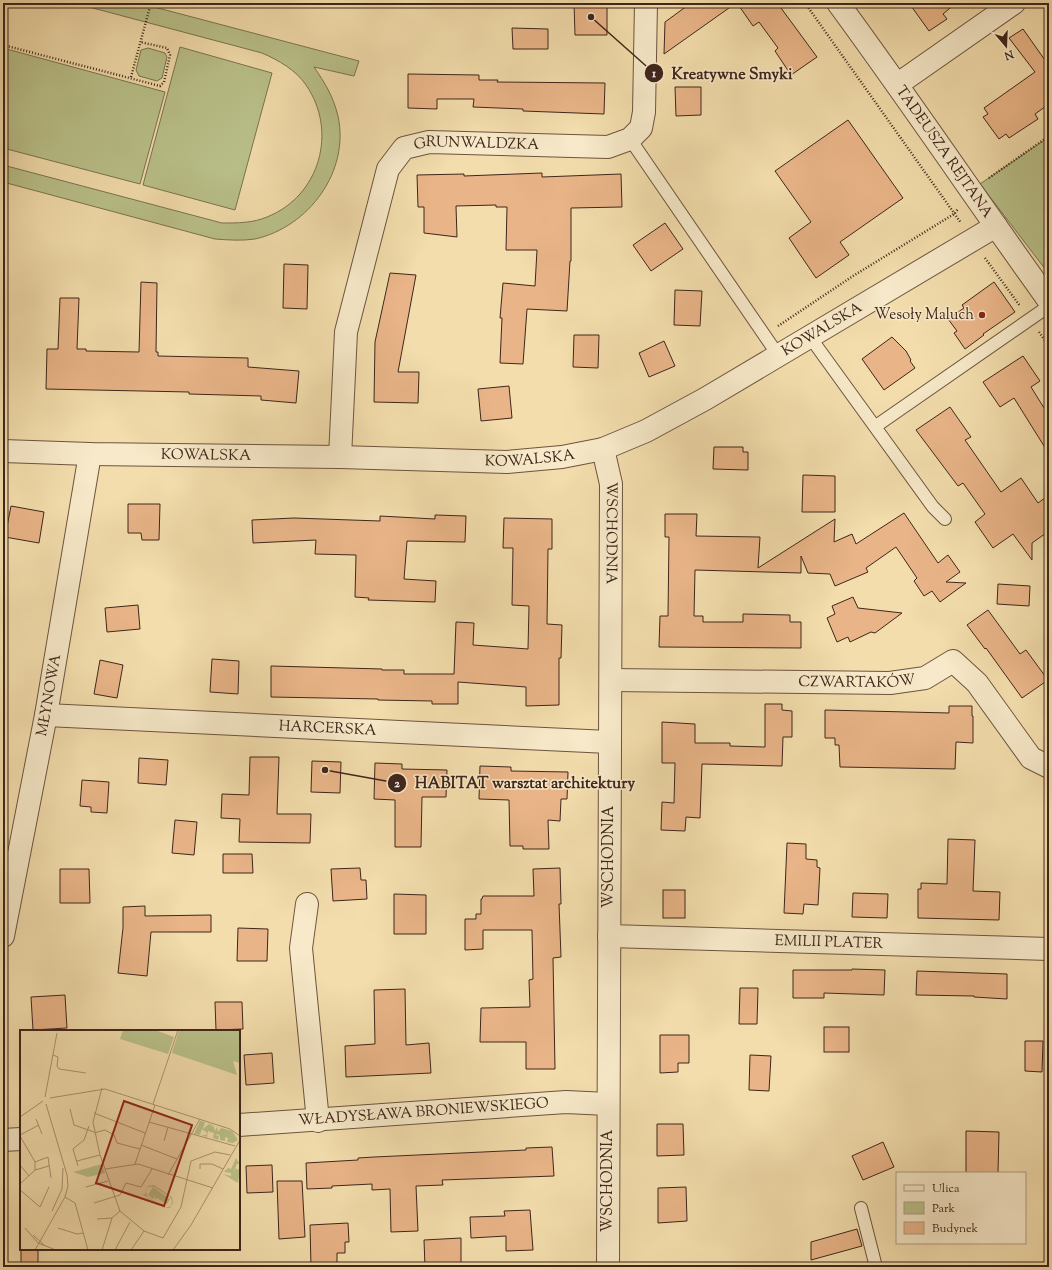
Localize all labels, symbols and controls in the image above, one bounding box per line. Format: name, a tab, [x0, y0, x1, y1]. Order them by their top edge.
north arrow	[986, 26, 1026, 66]
text: N	[1002, 45, 1017, 64]
callout: Kreatywne Smyki	[644, 59, 801, 87]
text: Kreatywne Smyki	[672, 64, 793, 87]
text: 1	[651, 65, 657, 83]
street label: TADEUSZA REJTANA	[890, 82, 998, 222]
street label: GRUNWALDZKA	[412, 131, 539, 156]
street label: KOWALSKA	[778, 297, 866, 362]
place label: Wesoły Maluch	[874, 305, 974, 326]
marker: Wesoły Maluch	[977, 310, 987, 320]
street label: KOWALSKA	[161, 444, 251, 466]
street label: KOWALSKA	[484, 444, 577, 473]
street label: WSCHODNIA	[600, 482, 622, 585]
street label: MŁYNOWA	[32, 653, 67, 738]
street label: CZWARTAKÓW	[798, 669, 917, 694]
street label: HARCERSKA	[278, 716, 377, 741]
callout: HABITAT warsztat architektury	[387, 769, 643, 797]
text: HABITAT warsztat architektury	[415, 773, 635, 796]
text: 2	[394, 775, 400, 793]
street label: WSCHODNIA	[599, 806, 620, 908]
street label: EMILII PLATER	[774, 930, 884, 955]
inset map	[20, 1030, 240, 1250]
street label: WŁADYSŁAWA BRONIEWSKIEGO	[298, 1093, 550, 1131]
street label: WSCHODNIA	[598, 1130, 619, 1232]
legend	[896, 1172, 1026, 1244]
text: Ulica	[932, 1180, 960, 1198]
text: Park	[932, 1200, 955, 1218]
text: Budynek	[932, 1220, 979, 1238]

